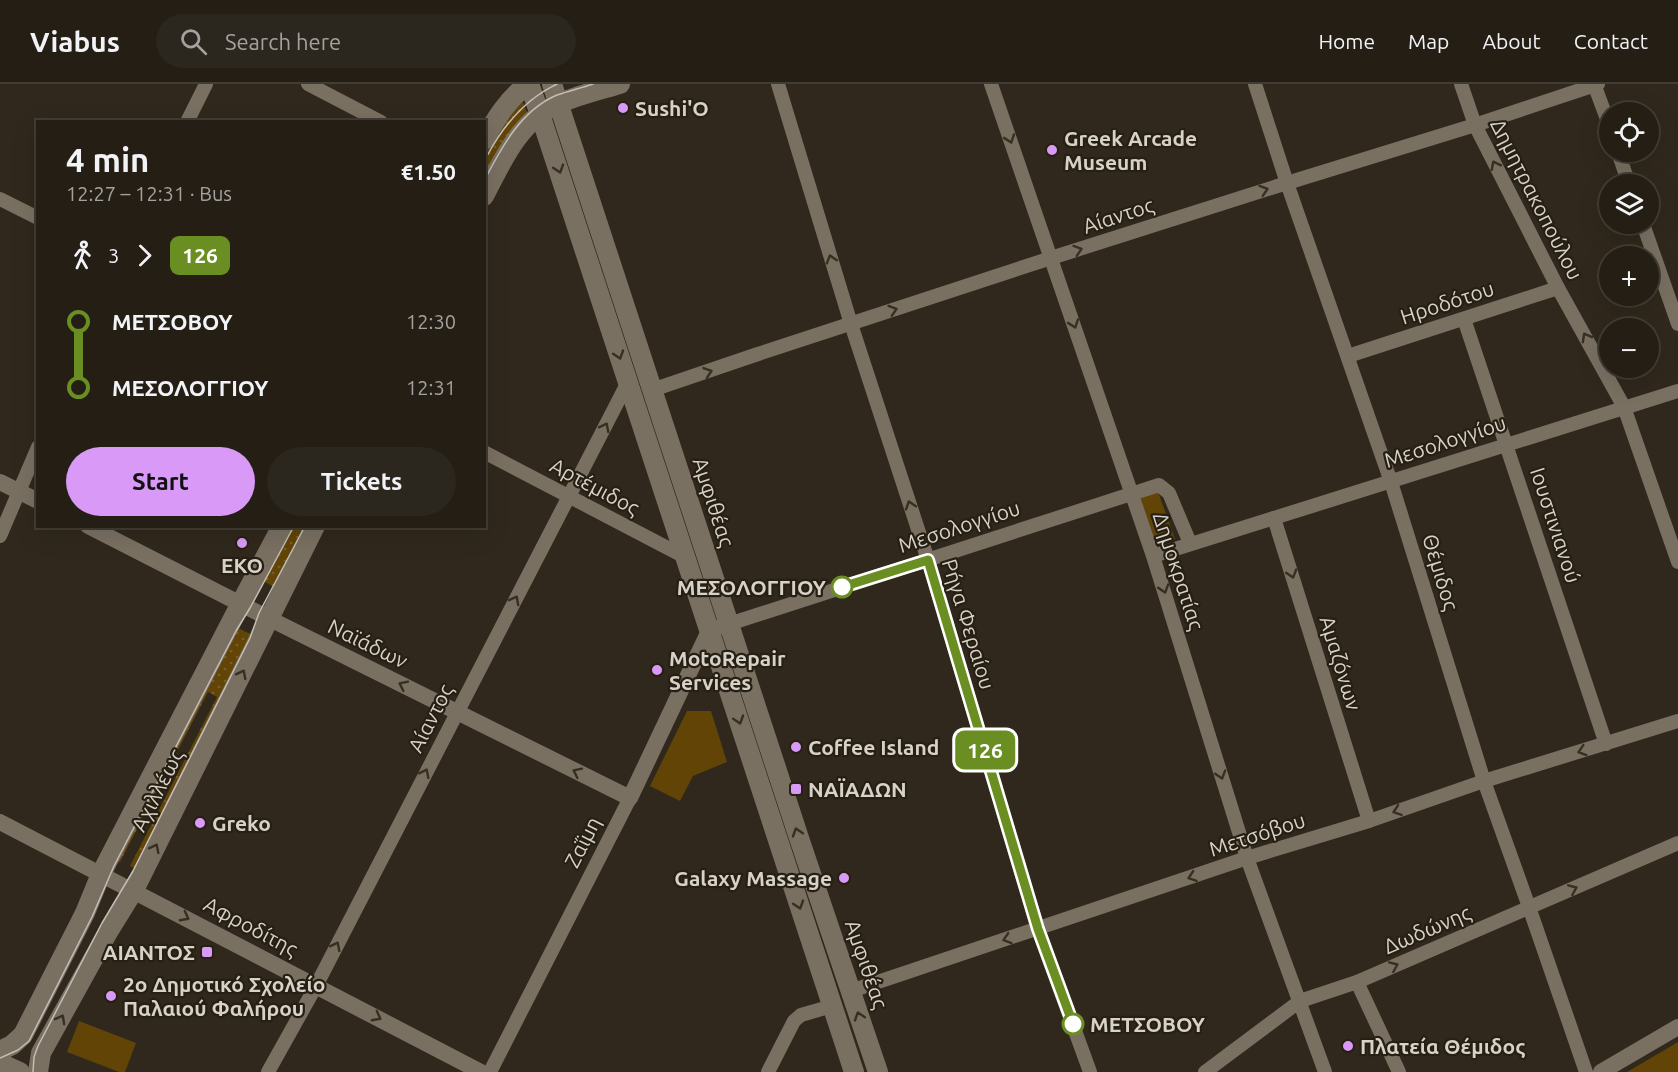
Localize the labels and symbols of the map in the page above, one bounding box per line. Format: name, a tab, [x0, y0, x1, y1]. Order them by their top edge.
place label: Sushi'O	[635, 96, 709, 120]
marker: Sushi'O	[616, 101, 630, 115]
street label: Δημητρακοπούλου	[1486, 115, 1588, 283]
place label: Greek Arcade Museum	[1064, 126, 1197, 174]
one-way arrow	[1003, 133, 1016, 144]
marker: Greek Arcade Museum	[1045, 143, 1059, 157]
one-way arrow	[1491, 160, 1502, 171]
one-way arrow	[551, 163, 564, 174]
one-way arrow	[1258, 185, 1269, 197]
street label: Αίαντος	[1079, 192, 1157, 238]
one-way arrow	[1072, 245, 1083, 257]
one-way arrow	[826, 254, 838, 265]
street label: Ηροδότου	[1397, 276, 1497, 328]
one-way arrow	[887, 305, 898, 318]
one-way arrow	[1066, 318, 1079, 329]
one-way arrow	[1582, 333, 1593, 343]
one-way arrow	[612, 349, 624, 360]
one-way arrow	[702, 366, 713, 379]
street label: Μεσολογγίου	[1381, 410, 1509, 472]
one-way arrow	[598, 423, 609, 433]
street label: Αρτέμιδος	[546, 453, 644, 520]
street label: Αμφιθέας	[688, 454, 740, 550]
street label: Ιουστινιανού	[1526, 464, 1586, 586]
street label: Μεσολογγίου	[895, 495, 1023, 557]
one-way arrow	[905, 500, 917, 511]
street label: Δημοκρατίας	[1149, 509, 1209, 633]
street label: Θέμιδος	[1418, 531, 1464, 613]
marker: EKO	[235, 536, 249, 550]
place label: EKO	[221, 553, 263, 577]
street label: Ρήγα Φεραίου	[938, 556, 1000, 692]
one-way arrow	[1284, 568, 1297, 579]
place label: ΜΕΣΟΛΟΓΓΙΟΥ	[677, 575, 827, 599]
marker: ΜΕΣΟΛΟΓΓΙΟΥ	[831, 576, 853, 598]
one-way arrow	[1156, 583, 1169, 594]
one-way arrow	[508, 596, 519, 606]
street label: Ναϊάδων	[324, 613, 412, 673]
street label: Αμαζόνων	[1315, 613, 1367, 713]
place label: MotoRepair Services	[669, 646, 786, 694]
marker: MotoRepair Services	[650, 663, 664, 677]
one-way arrow	[234, 669, 246, 680]
street label: Αίαντος	[403, 680, 458, 756]
one-way arrow	[398, 681, 409, 693]
one-way arrow	[731, 714, 744, 725]
line badge: 126	[950, 730, 1020, 770]
place label: Coffee Island	[808, 735, 939, 759]
marker: Coffee Island	[789, 740, 803, 754]
street label: Αχιλλέως	[126, 744, 188, 835]
one-way arrow	[1577, 744, 1588, 757]
one-way arrow	[573, 768, 584, 779]
one-way arrow	[418, 769, 429, 779]
one-way arrow	[1214, 769, 1227, 780]
place label: ΝΑΪΑΔΩΝ	[808, 777, 907, 801]
marker: ΝΑΪΑΔΩΝ	[789, 782, 803, 796]
one-way arrow	[1392, 804, 1403, 816]
street label: Μετσόβου	[1206, 807, 1308, 861]
place label: Greko	[212, 811, 271, 835]
street label: Ζαΐμη	[559, 813, 605, 871]
marker: Greko	[193, 816, 207, 830]
one-way arrow	[791, 827, 804, 838]
one-way arrow	[147, 843, 159, 854]
place label: Galaxy Massage	[674, 866, 832, 890]
one-way arrow	[1187, 869, 1198, 882]
marker: Galaxy Massage	[837, 871, 851, 885]
one-way arrow	[1567, 884, 1578, 896]
street label: Αφροδίτης	[200, 891, 302, 961]
one-way arrow	[792, 899, 805, 910]
street label: Δωδώνης	[1380, 900, 1475, 958]
one-way arrow	[179, 910, 190, 921]
street label: Αμφιθέας	[841, 916, 894, 1012]
one-way arrow	[1002, 932, 1013, 945]
place label: ΑΙΑΝΤΟΣ	[103, 940, 195, 964]
one-way arrow	[329, 942, 340, 953]
marker: ΑΙΑΝΤΟΣ	[200, 945, 214, 959]
one-way arrow	[1388, 961, 1399, 973]
place label: 2ο Δημοτικό Σχολείο Παλαιού Φαλήρου	[123, 972, 325, 1020]
marker: 2ο Δημοτικό Σχολείο Παλαιού Φαλήρου	[104, 989, 118, 1003]
one-way arrow	[370, 1010, 381, 1022]
one-way arrow	[854, 1012, 867, 1022]
place label: ΜΕΤΣΟΒΟΥ	[1090, 1012, 1206, 1036]
marker: ΜΕΤΣΟΒΟΥ	[1062, 1013, 1084, 1035]
one-way arrow	[54, 1015, 65, 1025]
place label: Πλατεία Θέμιδος	[1360, 1034, 1525, 1058]
marker: Πλατεία Θέμιδος	[1341, 1039, 1355, 1053]

